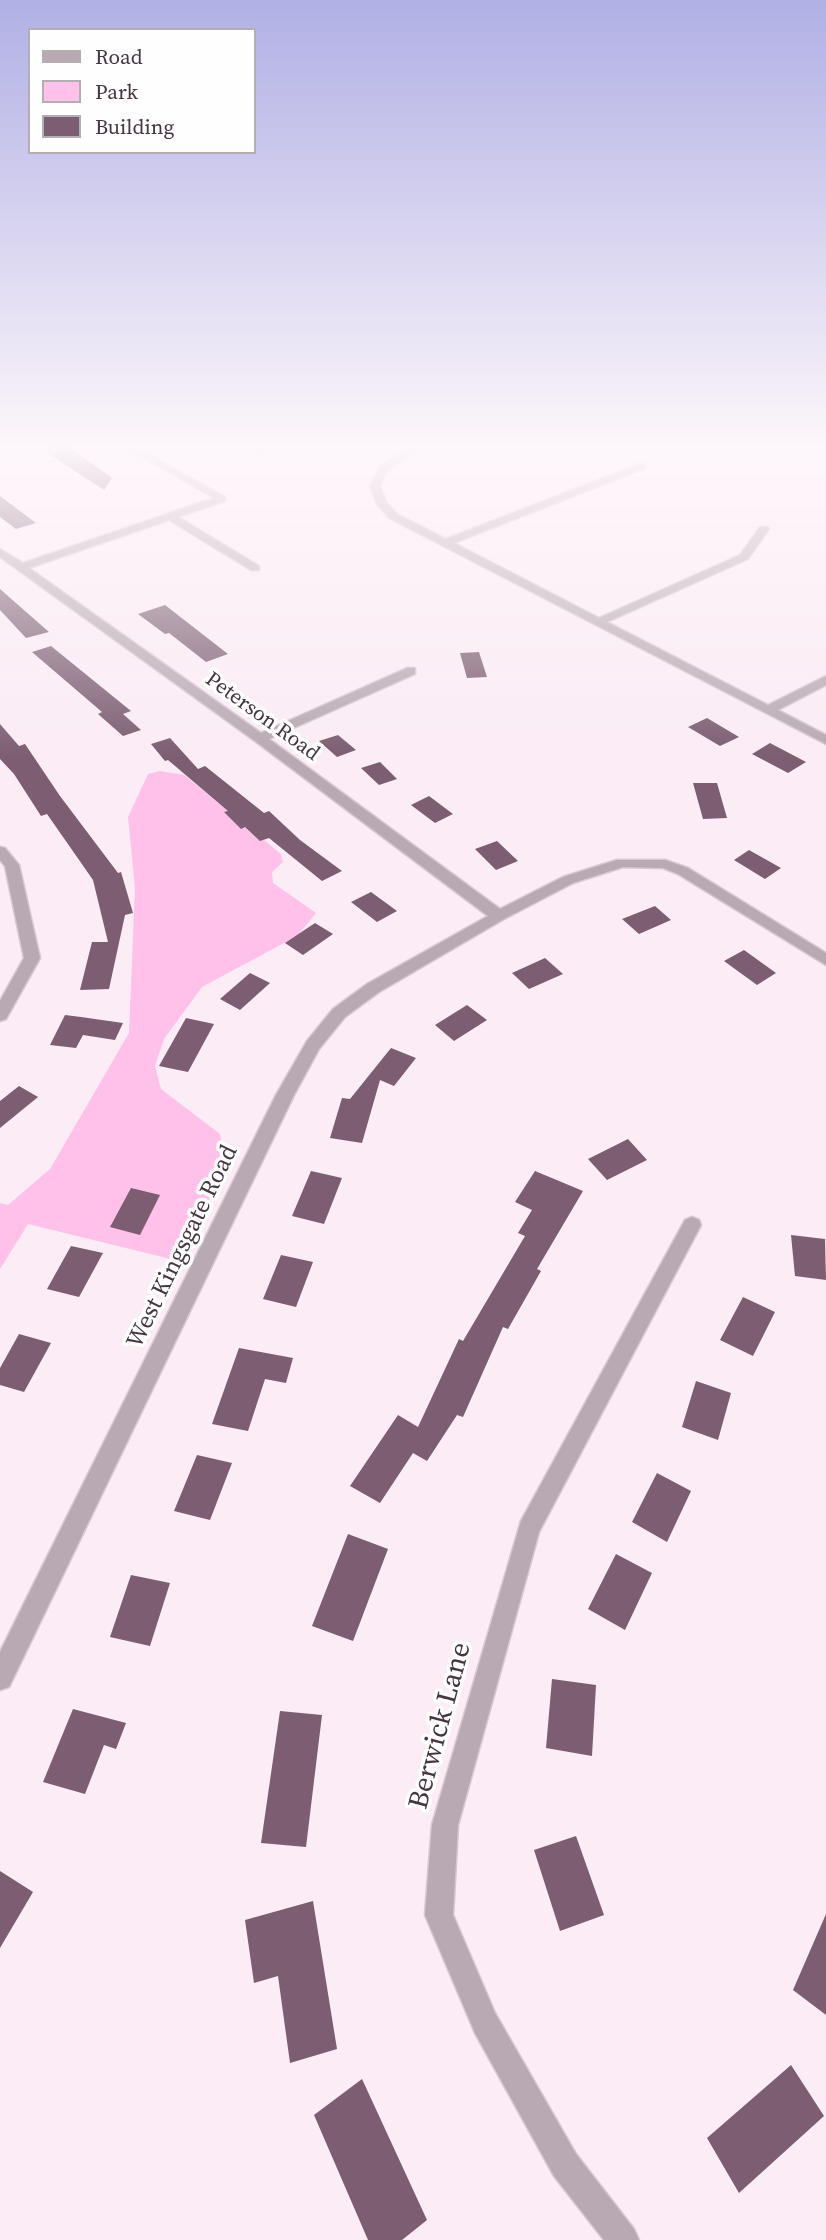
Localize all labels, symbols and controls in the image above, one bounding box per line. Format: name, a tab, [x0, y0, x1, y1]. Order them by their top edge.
legend	[28, 28, 256, 154]
text: Road	[95, 42, 143, 71]
text: Park	[95, 77, 138, 106]
text: Building	[95, 112, 174, 141]
street label: Peterson Road	[200, 667, 324, 767]
street label: West Kingsgate Road	[121, 1141, 245, 1353]
street label: Berwick Lane	[403, 1639, 479, 1813]

